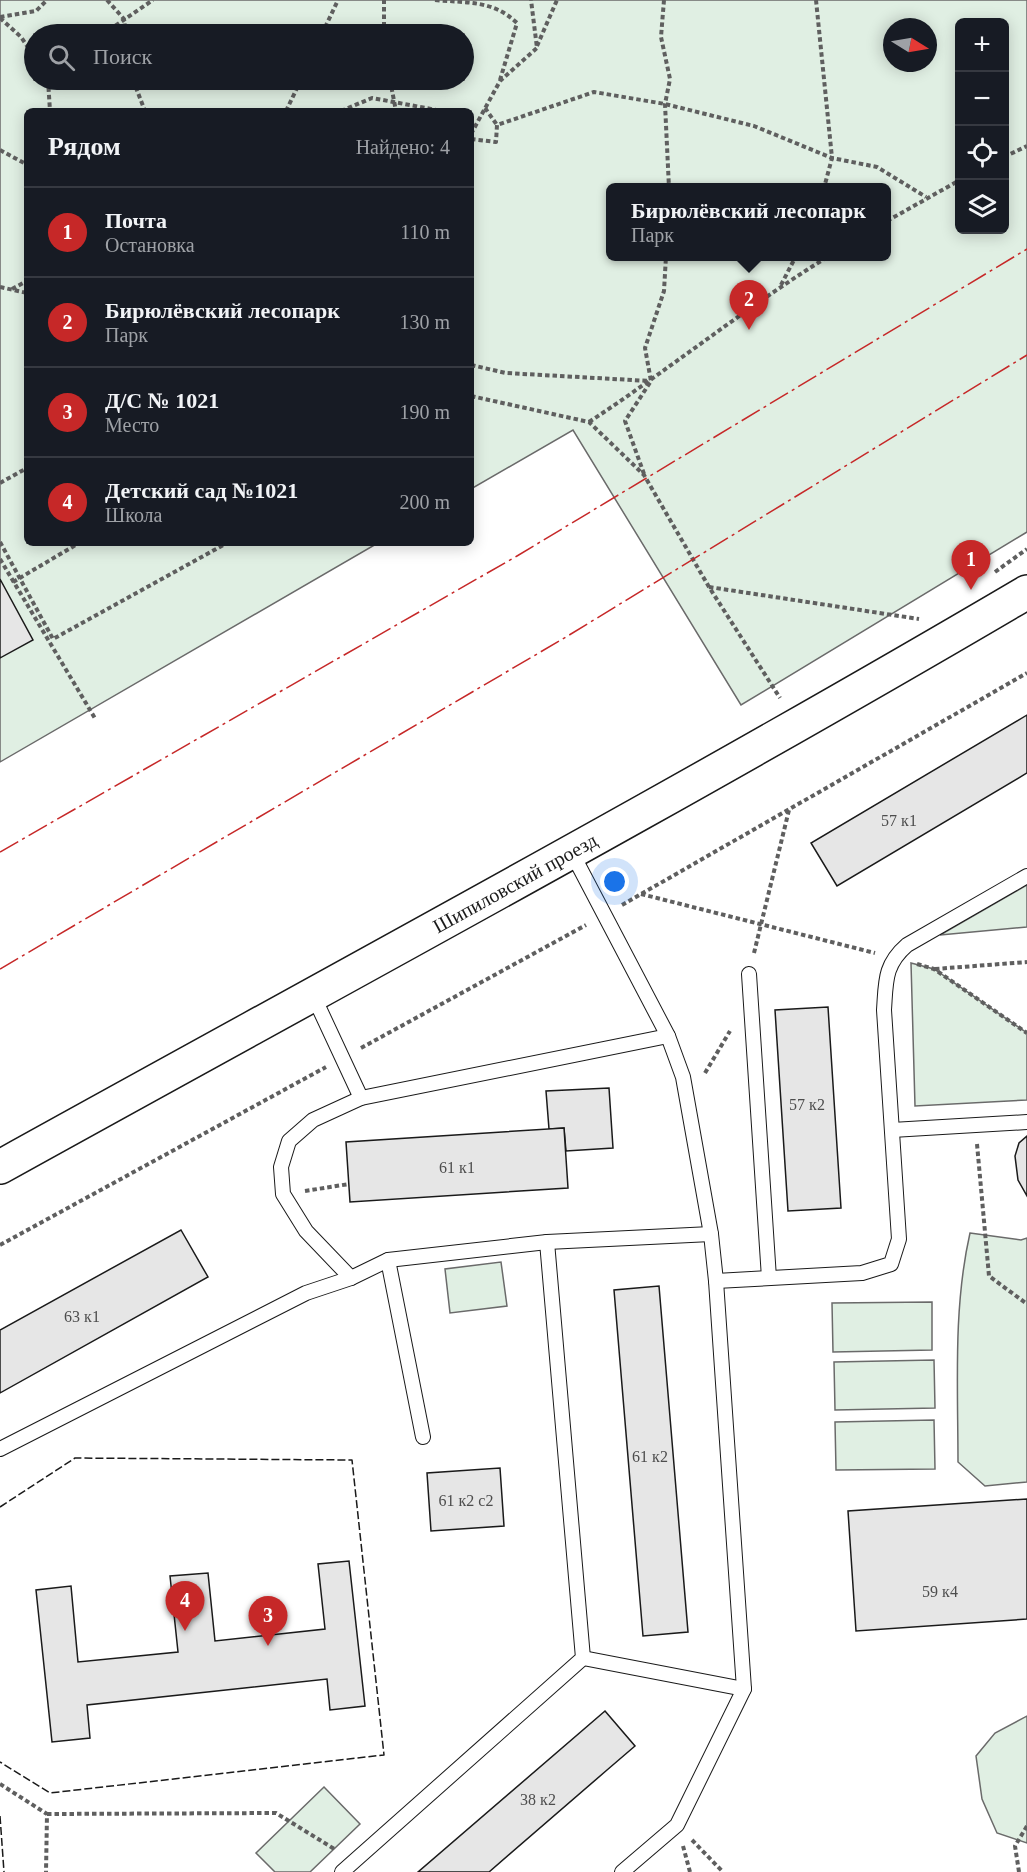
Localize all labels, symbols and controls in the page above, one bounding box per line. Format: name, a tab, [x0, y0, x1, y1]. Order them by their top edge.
north arrow	[883, 18, 937, 72]
map controls	[955, 18, 1009, 234]
button: +	[955, 18, 1009, 72]
search box	[24, 24, 474, 90]
icon: search	[45, 41, 78, 74]
text: Поиск	[93, 44, 152, 69]
button: −	[955, 72, 1009, 126]
button: locate	[955, 126, 1009, 180]
text: Рядом	[48, 132, 121, 161]
text: Найдено: 4	[356, 136, 450, 158]
button: layers	[955, 180, 1009, 234]
popup	[606, 183, 891, 261]
text: Бирюлёвский лесопарк	[631, 198, 866, 223]
text: Почта	[105, 208, 167, 233]
text: 1	[63, 221, 73, 243]
text: 110 m	[400, 221, 450, 243]
text: Парк	[631, 224, 674, 246]
text: Остановка	[105, 234, 195, 256]
pin: 2	[730, 280, 768, 330]
text: Бирюлёвский лесопарк	[105, 298, 340, 323]
text: 2	[63, 311, 73, 333]
text: 130 m	[399, 311, 450, 333]
text: Парк	[105, 324, 148, 346]
text: Д/C № 1021	[105, 388, 219, 413]
text: 3	[63, 401, 73, 423]
text: 190 m	[399, 401, 450, 423]
text: Место	[105, 414, 159, 436]
text: Детский сад №1021	[105, 478, 298, 503]
text: 4	[63, 491, 73, 513]
text: 200 m	[399, 491, 450, 513]
text: Школа	[105, 504, 162, 526]
pin: 1	[952, 540, 990, 590]
house number: 57 к1	[881, 812, 917, 829]
street label: Шипиловский проезд	[429, 829, 601, 938]
your location	[600, 867, 629, 896]
house number: 57 к2	[789, 1096, 825, 1113]
house number: 61 к1	[439, 1159, 475, 1176]
house number: 63 к1	[64, 1308, 100, 1325]
house number: 61 к2	[632, 1448, 668, 1465]
house number: 61 к2 с2	[439, 1492, 493, 1509]
pin: 4	[166, 1582, 204, 1631]
house number: 59 к4	[922, 1583, 958, 1600]
pin: 3	[248, 1596, 288, 1646]
house number: 38 к2	[520, 1791, 556, 1808]

